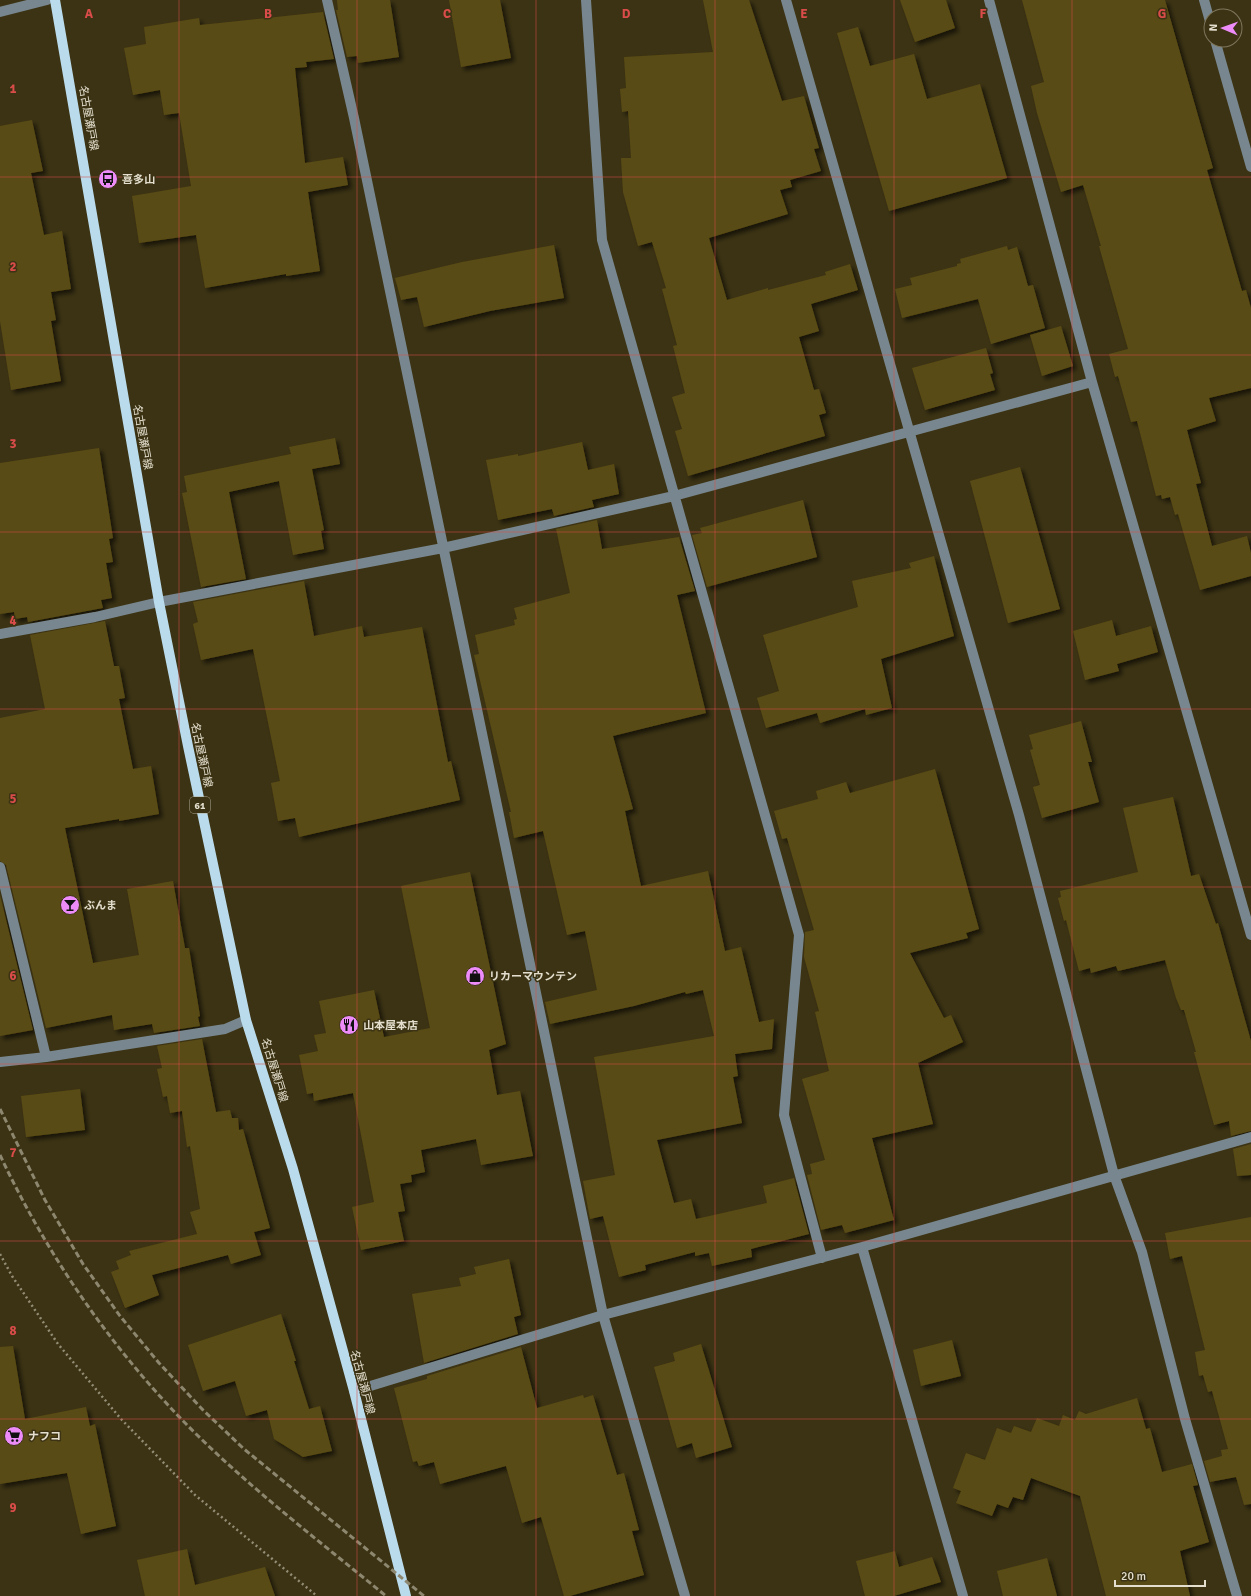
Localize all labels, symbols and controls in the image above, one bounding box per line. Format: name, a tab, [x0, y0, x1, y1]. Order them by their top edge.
text: A	[85, 6, 94, 22]
text: B	[264, 6, 272, 22]
text: C	[443, 6, 451, 22]
text: D	[622, 6, 631, 22]
text: E	[800, 6, 808, 22]
text: F	[980, 6, 987, 22]
text: G	[1158, 6, 1166, 22]
north arrow	[1203, 8, 1243, 48]
text: N	[1207, 24, 1220, 32]
text: 1	[9, 81, 17, 97]
street label: 名古屋瀬戸線	[76, 84, 101, 152]
bus stop icon: 喜多山	[97, 168, 119, 190]
place label: 喜多山	[122, 173, 155, 186]
text: 2	[9, 259, 17, 275]
street label: 名古屋瀬戸線	[130, 403, 155, 471]
text: 3	[9, 436, 17, 452]
text: 4	[9, 613, 17, 629]
street label: 名古屋瀬戸線	[188, 721, 215, 789]
text: 5	[9, 791, 17, 807]
road number: 61	[190, 797, 210, 813]
bar icon: ぶんま	[59, 894, 81, 916]
place label: ぶんま	[84, 899, 117, 912]
shop icon: リカーマウンテン	[464, 965, 486, 987]
text: 6	[9, 968, 17, 984]
place label: リカーマウンテン	[489, 970, 577, 983]
restaurant icon: 山本屋本店	[338, 1014, 360, 1036]
place label: 山本屋本店	[363, 1019, 418, 1032]
street label: 名古屋瀬戸線	[259, 1037, 290, 1104]
text: 7	[9, 1145, 17, 1161]
text: 8	[9, 1323, 17, 1339]
street label: 名古屋瀬戸線	[348, 1349, 377, 1416]
supermarket icon: ナフコ	[3, 1425, 25, 1447]
place label: ナフコ	[28, 1430, 61, 1443]
text: 9	[9, 1500, 17, 1516]
scale bar	[1115, 1562, 1205, 1588]
text: 20 m	[1121, 1569, 1146, 1584]

